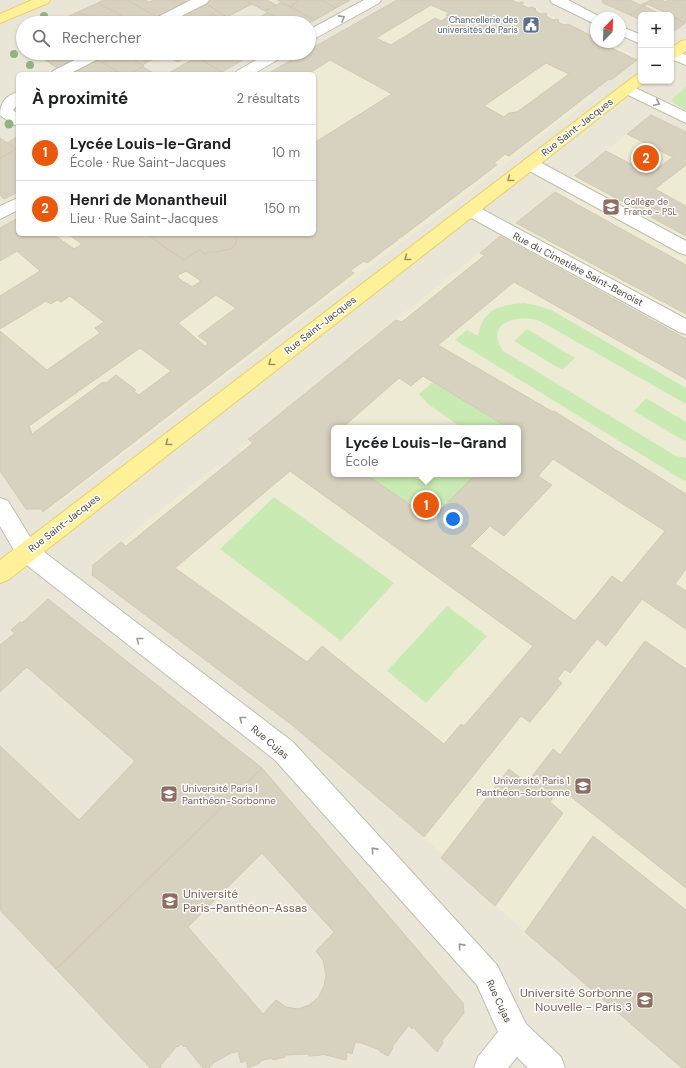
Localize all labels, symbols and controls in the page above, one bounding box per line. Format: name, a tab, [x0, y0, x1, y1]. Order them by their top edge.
north arrow	[590, 12, 626, 48]
map controls	[638, 12, 674, 84]
button: +	[638, 12, 674, 48]
place label: Chancellerie des universités de Paris	[437, 14, 518, 36]
public building icon: Chancellerie des universités de Paris	[521, 15, 541, 35]
search box	[16, 16, 316, 60]
one-way arrow	[337, 16, 345, 23]
icon: search	[30, 27, 52, 49]
text: Rechercher	[62, 28, 141, 48]
button: −	[638, 48, 674, 84]
text: À proximité	[32, 87, 128, 109]
text: 2 résultats	[237, 90, 300, 107]
street label: Rue Saint-Jacques	[538, 95, 616, 159]
one-way arrow	[652, 98, 660, 106]
text: Lycée Louis-le-Grand	[70, 134, 231, 154]
pin: 2	[633, 143, 659, 173]
text: 1	[43, 144, 47, 161]
text: 10 m	[272, 144, 300, 161]
text: École · Rue Saint-Jacques	[70, 154, 226, 171]
one-way arrow	[508, 174, 515, 181]
text: Henri de Monantheuil	[70, 190, 227, 210]
place label: Collège de France - PSL	[624, 196, 678, 218]
school or university icon: Collège de France - PSL	[601, 197, 621, 217]
text: 2	[41, 200, 49, 217]
text: 150 m	[264, 200, 300, 217]
text: Lieu · Rue Saint-Jacques	[70, 210, 218, 227]
street label: Rue du Cimetière Saint-Benoist	[511, 229, 645, 309]
one-way arrow	[405, 253, 412, 260]
street label: Rue Saint-Jacques	[281, 293, 359, 357]
one-way arrow	[269, 358, 276, 365]
popup	[331, 425, 521, 477]
text: Lycée Louis-le-Grand	[346, 433, 506, 453]
one-way arrow	[166, 438, 173, 445]
text: École	[346, 453, 378, 470]
pin: 1	[413, 490, 439, 520]
street label: Rue Saint-Jacques	[25, 491, 103, 555]
your location	[443, 509, 463, 529]
one-way arrow	[137, 638, 144, 645]
one-way arrow	[240, 717, 247, 724]
street label: Rue Cujas	[248, 722, 292, 762]
place label: Université Paris 1 Panthéon-Sorbonne	[476, 774, 570, 799]
school or university icon: Université Paris 1 Panthéon-Sorbonne	[573, 776, 593, 796]
place label: Université Paris I Panthéon-Sorbonne	[182, 782, 276, 807]
school or university icon: Université Paris I Panthéon-Sorbonne	[159, 784, 179, 804]
one-way arrow	[371, 847, 378, 855]
place label: Université Paris-Panthéon-Assas	[183, 886, 307, 916]
school or university icon: Université Paris-Panthéon-Assas	[160, 891, 180, 911]
one-way arrow	[458, 943, 466, 951]
street label: Rue Cujas	[483, 977, 515, 1025]
place label: Université Sorbonne Nouvelle - Paris 3	[520, 985, 632, 1015]
school or university icon: Université Sorbonne Nouvelle - Paris 3	[635, 990, 655, 1010]

